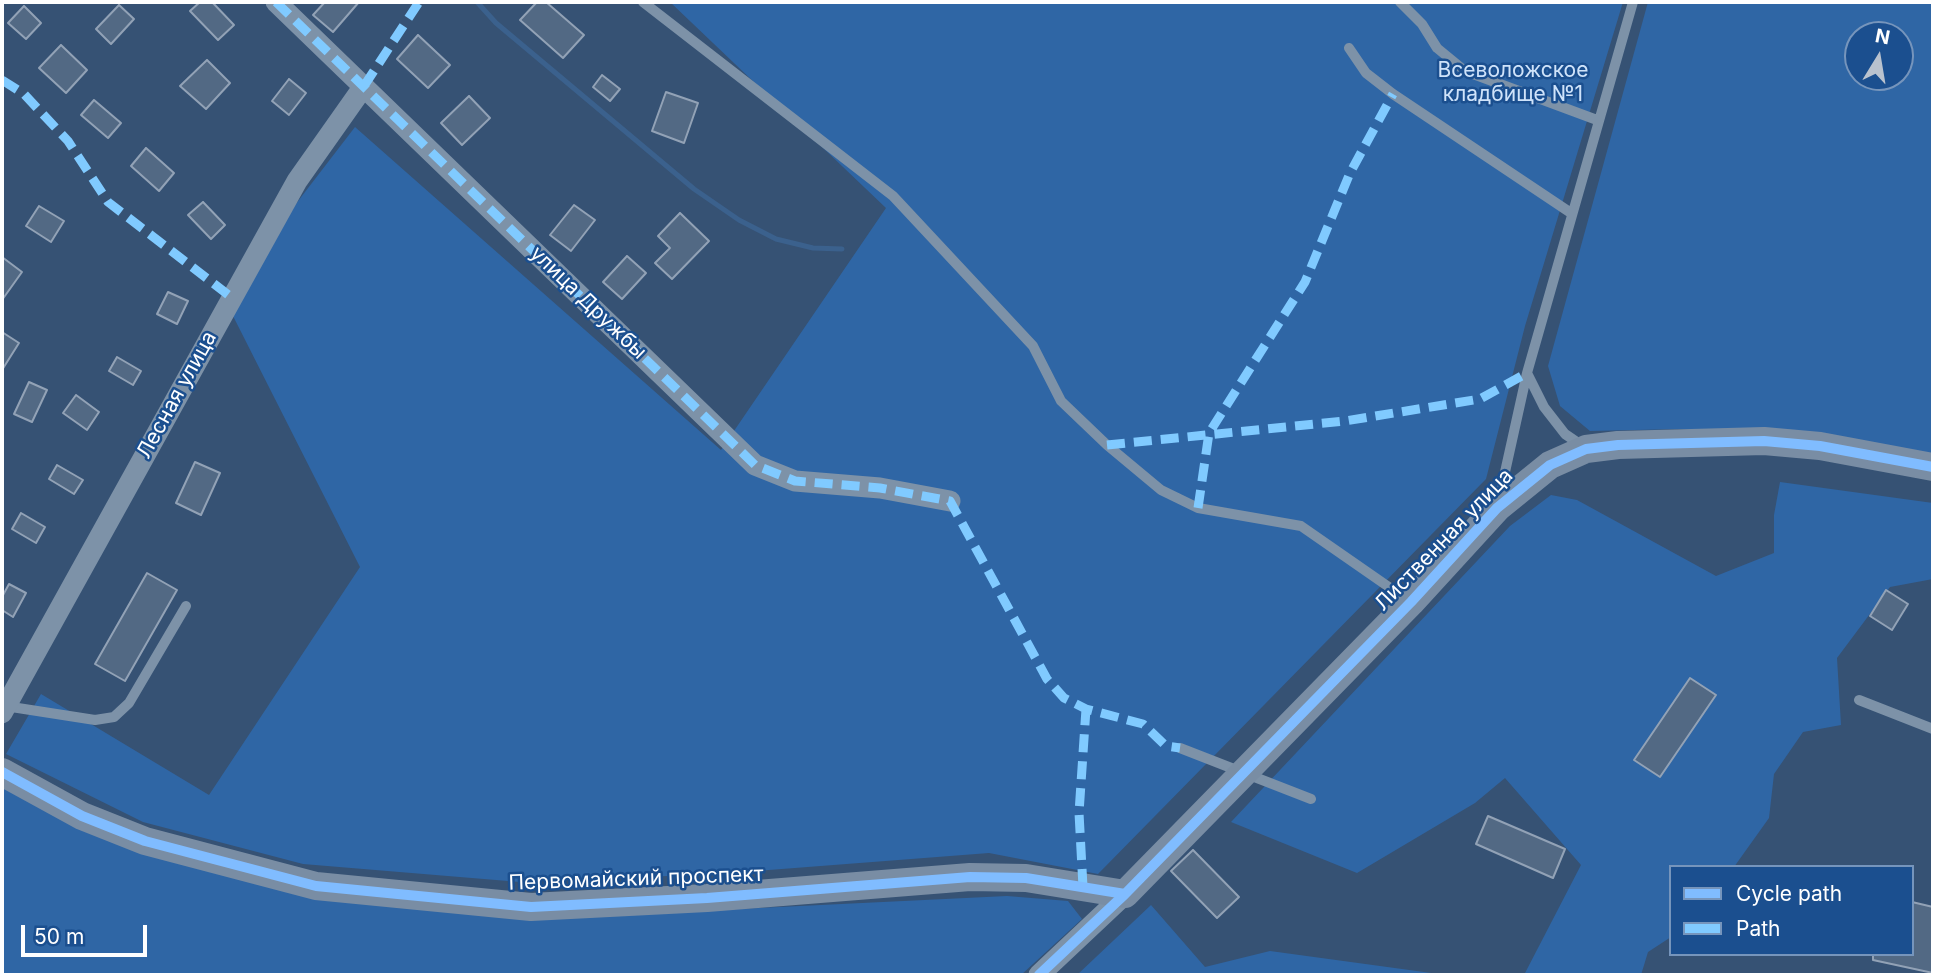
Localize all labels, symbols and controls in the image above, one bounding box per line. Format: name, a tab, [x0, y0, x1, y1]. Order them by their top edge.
north arrow	[1844, 21, 1914, 91]
text: N	[1873, 24, 1892, 50]
park label: Всеволожское кладбище №1	[1438, 58, 1588, 108]
street label: улица Дружбы	[525, 241, 651, 365]
street label: Лесная улица	[132, 327, 222, 463]
street label: Лиственная улица	[1370, 464, 1518, 616]
street label: Первомайский проспект	[508, 862, 764, 896]
legend	[1669, 865, 1914, 956]
text: Cycle path	[1736, 881, 1842, 906]
scale bar	[24, 911, 150, 955]
text: Path	[1736, 916, 1781, 941]
text: 50 m	[34, 924, 84, 949]

